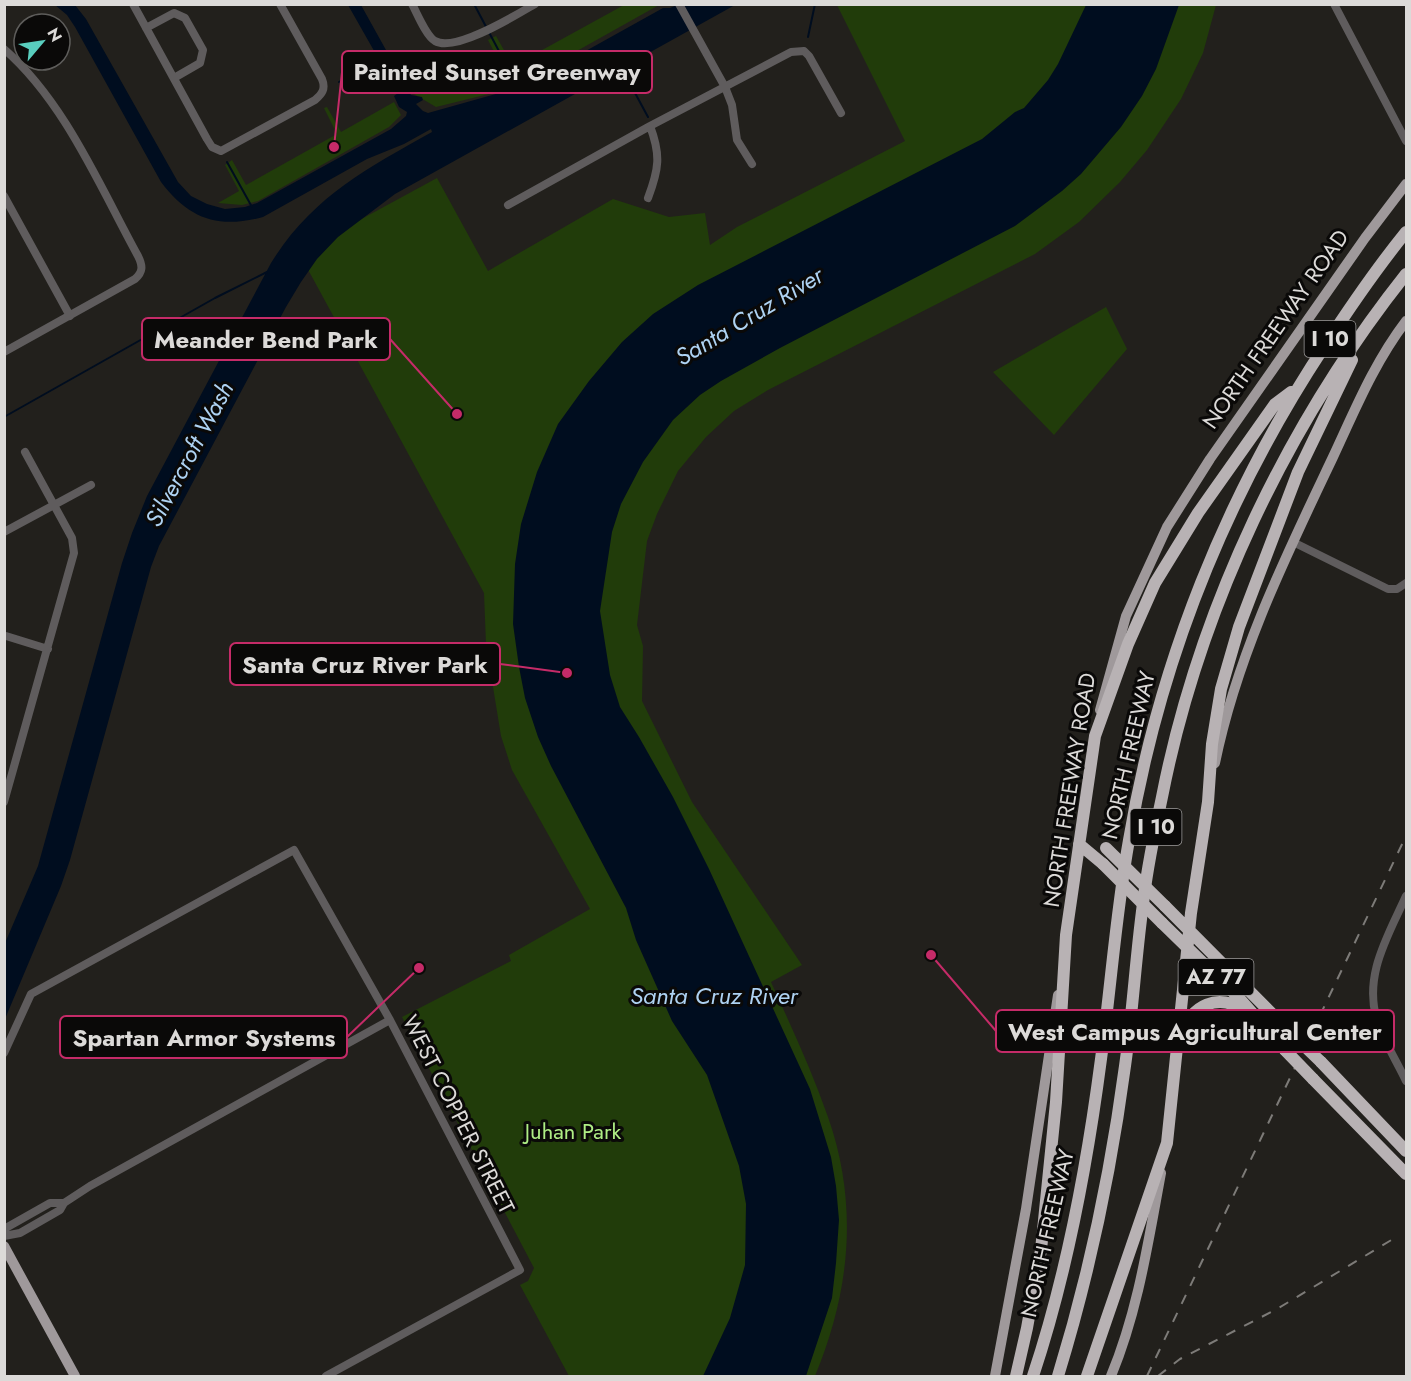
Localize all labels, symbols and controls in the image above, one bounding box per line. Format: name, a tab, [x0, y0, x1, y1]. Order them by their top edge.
north arrow	[12, 12, 72, 72]
text: N	[42, 24, 68, 46]
callout: Painted Sunset Greenway	[342, 51, 652, 93]
text: Painted Sunset Greenway	[354, 54, 641, 89]
street label: NORTH FREEWAY ROAD	[1194, 223, 1356, 435]
water label: Santa Cruz River	[668, 257, 831, 374]
callout: Meander Bend Park	[142, 318, 390, 360]
road number: I 10	[1304, 321, 1356, 357]
text: Meander Bend Park	[154, 322, 378, 357]
water label: Silvercroft Wash	[136, 375, 242, 533]
callout: Santa Cruz River Park	[230, 643, 500, 685]
text: Santa Cruz River Park	[242, 647, 488, 682]
street label: NORTH FREEWAY	[1093, 667, 1163, 842]
street label: NORTH FREEWAY ROAD	[1035, 670, 1103, 909]
road number: I 10	[1130, 809, 1182, 845]
road number: AZ 77	[1178, 959, 1254, 995]
water label: Santa Cruz River	[630, 978, 800, 1013]
street label: WEST COPPER STREET	[395, 1009, 523, 1220]
callout: West Campus Agricultural Center	[996, 1010, 1394, 1052]
text: West Campus Agricultural Center	[1008, 1014, 1382, 1049]
callout: Spartan Armor Systems	[60, 1016, 347, 1058]
text: Spartan Armor Systems	[72, 1020, 336, 1055]
park label: Juhan Park	[522, 1115, 621, 1147]
street label: NORTH FREEWAY	[1012, 1145, 1082, 1320]

